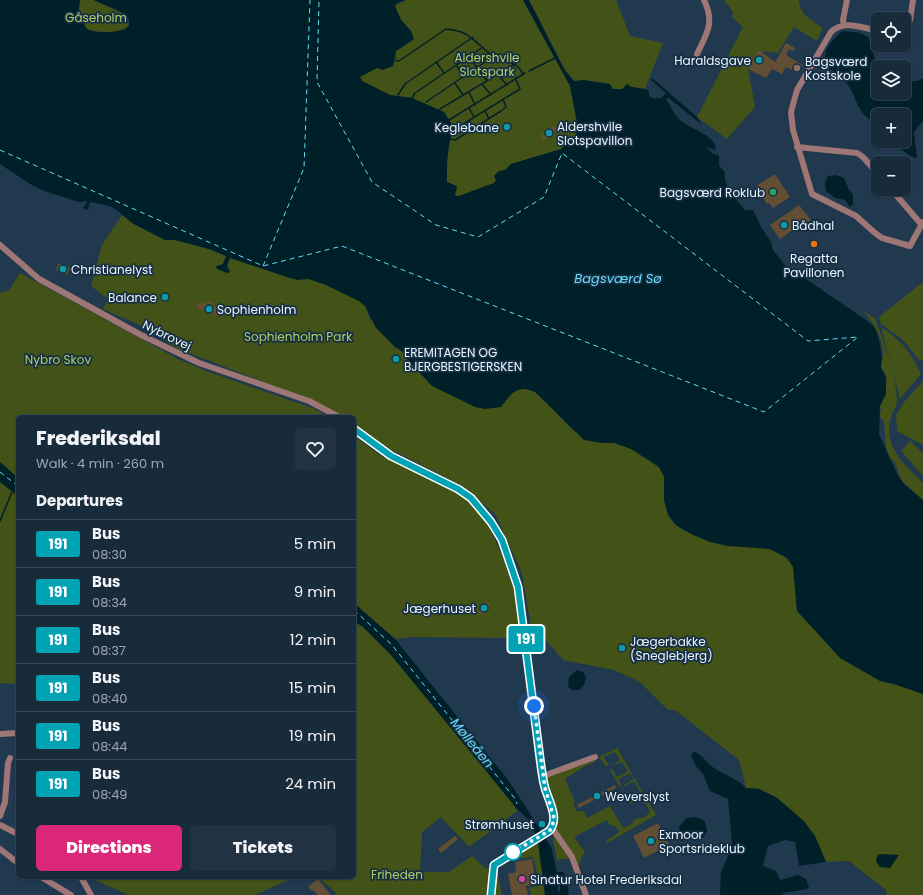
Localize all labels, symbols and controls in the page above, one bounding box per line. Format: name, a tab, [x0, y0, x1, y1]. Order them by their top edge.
park label: Gåseholm	[65, 9, 127, 26]
map controls	[871, 12, 911, 196]
button: locate	[871, 12, 911, 52]
park label: Aldershvile Slotspark	[454, 49, 520, 80]
place label: Haraldsgave	[674, 52, 751, 69]
place label: Bagsværd Kostskole	[805, 53, 867, 84]
marker: Haraldsgave	[754, 55, 764, 65]
button: layers	[871, 60, 911, 100]
marker: Bagsværd Kostskole	[792, 63, 802, 73]
button: +	[871, 108, 911, 148]
place label: Aldershvile Slotspavillon	[557, 118, 632, 149]
place label: Keglebane	[435, 119, 499, 136]
marker: Keglebane	[502, 122, 512, 132]
marker: Aldershvile Slotspavillon	[544, 128, 554, 138]
button: −	[871, 156, 911, 196]
place label: Bagsværd Roklub	[660, 184, 765, 201]
marker: Bagsværd Roklub	[768, 187, 778, 197]
place label: Bådhal	[792, 217, 834, 234]
marker: Bådhal	[779, 220, 789, 230]
marker: Regatta Pavillonen	[809, 239, 819, 249]
place label: Regatta Pavillonen	[783, 250, 845, 281]
place label: Christianelyst	[71, 261, 153, 278]
marker: Christianelyst	[58, 264, 68, 274]
water label: Bagsværd Sø	[574, 269, 662, 288]
place label: Balance	[108, 289, 157, 306]
marker: Balance	[160, 292, 170, 302]
place label: Sophienholm	[217, 301, 296, 318]
marker: Sophienholm	[204, 304, 214, 314]
street label: Nybrovej	[140, 316, 194, 354]
park label: Sophienholm Park	[244, 328, 353, 345]
place label: EREMITAGEN OG BJERGBESTIGERSKEN	[404, 344, 522, 375]
park label: Nybro Skov	[25, 351, 91, 368]
marker: EREMITAGEN OG BJERGBESTIGERSKEN	[391, 354, 401, 364]
text: Frederiksdal	[36, 425, 161, 452]
button: heart	[294, 428, 336, 470]
text: Walk · 4 min · 260 m	[36, 454, 164, 473]
text: Departures	[36, 490, 123, 511]
text: Bus	[92, 523, 120, 544]
text: 5 min	[294, 533, 336, 554]
text: 191	[48, 534, 68, 554]
text: 08:30	[92, 545, 127, 564]
text: Bus	[92, 571, 120, 592]
text: 9 min	[294, 581, 336, 602]
text: 191	[48, 582, 68, 602]
text: 08:34	[92, 593, 127, 612]
place label: Jægerhuset	[403, 600, 476, 617]
marker: Jægerhuset	[479, 603, 489, 613]
text: Bus	[92, 619, 120, 640]
line badge: 191	[503, 626, 549, 652]
text: 12 min	[290, 629, 336, 650]
text: 191	[516, 629, 536, 649]
text: 191	[48, 630, 68, 650]
place label: Jægerbakke (Sneglebjerg)	[630, 633, 713, 664]
text: 08:37	[92, 641, 126, 660]
marker: Jægerbakke (Sneglebjerg)	[617, 643, 627, 653]
text: Bus	[92, 667, 120, 688]
text: 15 min	[289, 677, 336, 698]
text: 191	[48, 678, 68, 698]
text: 08:40	[92, 689, 127, 708]
your location	[524, 696, 544, 716]
water label: Mølleåen	[446, 714, 498, 772]
text: Bus	[92, 715, 120, 736]
text: 19 min	[289, 725, 336, 746]
text: 191	[48, 726, 68, 746]
text: 08:44	[92, 737, 128, 756]
text: Bus	[92, 763, 120, 784]
text: 24 min	[285, 773, 336, 794]
text: 191	[48, 774, 68, 794]
text: 08:49	[92, 785, 128, 804]
place label: Weverslyst	[605, 788, 669, 805]
marker: Weverslyst	[592, 791, 602, 801]
place label: Strømhuset	[465, 816, 534, 833]
marker: Strømhuset	[537, 819, 547, 829]
button: Directions	[36, 825, 182, 871]
button: Tickets	[190, 825, 336, 871]
place label: Exmoor Sportsrideklub	[659, 826, 745, 857]
marker: Exmoor Sportsrideklub	[646, 836, 656, 846]
unlabelled marker	[504, 843, 522, 861]
park label: Friheden	[371, 866, 423, 883]
place label: Sinatur Hotel Frederiksdal	[530, 871, 682, 888]
marker: Sinatur Hotel Frederiksdal	[517, 874, 527, 884]

